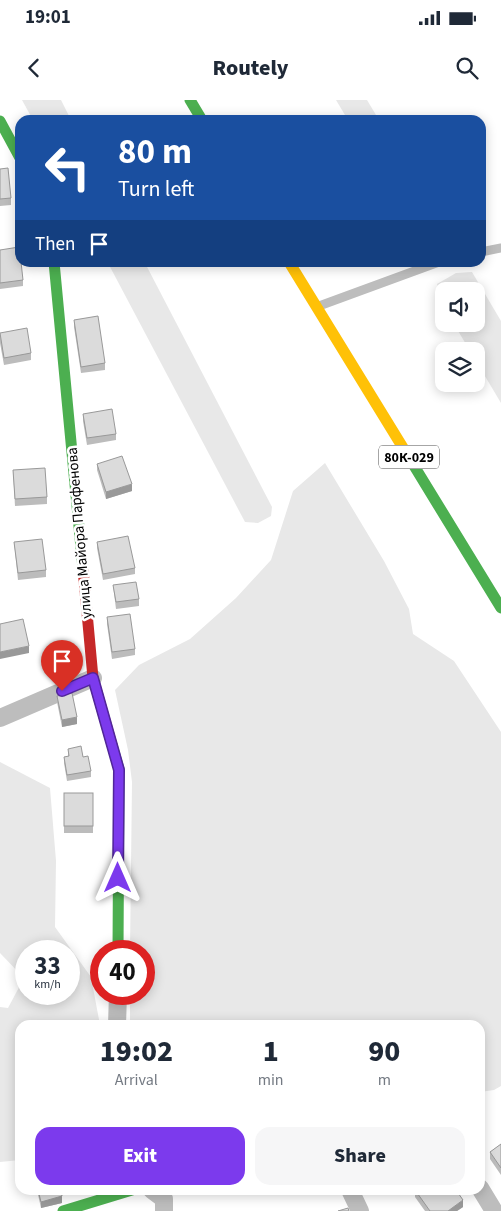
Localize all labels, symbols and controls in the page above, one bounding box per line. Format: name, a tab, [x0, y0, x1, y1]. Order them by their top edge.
text: 19:01	[25, 4, 71, 31]
text: Routely	[212, 52, 289, 84]
icon: back	[20, 54, 48, 82]
icon: search	[453, 54, 481, 82]
text: 80 m	[118, 127, 192, 177]
icon: left	[35, 135, 100, 200]
text: Turn left	[118, 173, 194, 205]
icon: arrive	[85, 230, 113, 258]
text: Then	[35, 231, 75, 258]
map controls	[435, 282, 485, 392]
button: sound	[435, 282, 485, 332]
button: layers	[435, 342, 485, 392]
street label: улица Майора Парфенова	[62, 446, 97, 619]
road number: 80К-029	[379, 446, 439, 468]
pin	[41, 640, 83, 691]
icon: arrive	[48, 647, 76, 675]
position arrow	[91, 851, 143, 903]
speed limit sign: 40	[90, 940, 155, 1005]
text: 33	[34, 948, 61, 984]
text: km/h	[34, 976, 61, 993]
text: 19:02	[100, 1030, 173, 1073]
text: 1	[263, 1030, 279, 1073]
text: 90	[368, 1030, 400, 1073]
text: Arrival	[115, 1069, 158, 1091]
text: min	[258, 1069, 284, 1091]
text: m	[378, 1069, 391, 1091]
button: Exit	[35, 1127, 245, 1185]
button: Share	[255, 1127, 465, 1185]

